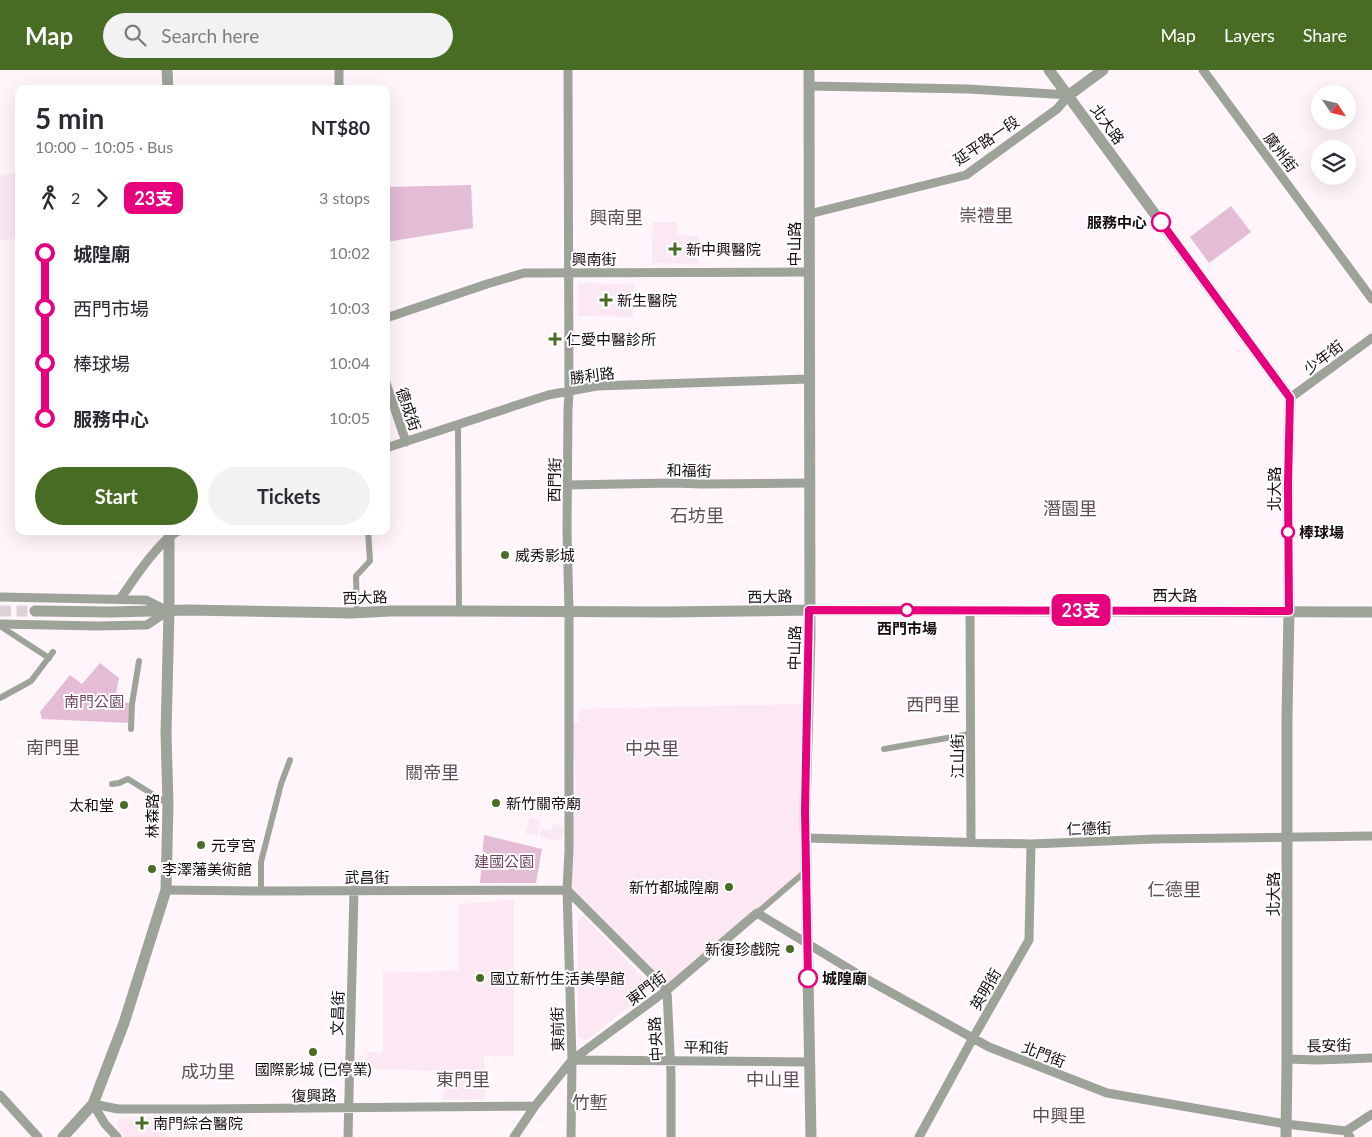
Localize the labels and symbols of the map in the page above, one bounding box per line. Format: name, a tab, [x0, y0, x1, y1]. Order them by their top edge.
north arrow	[1311, 85, 1356, 130]
street label: 北大路	[1087, 101, 1129, 147]
street label: 延平路一段	[950, 112, 1022, 168]
street label: 廣州街	[1260, 129, 1302, 175]
district label: 崇禮里	[959, 204, 1013, 226]
district label: 興南里	[589, 206, 643, 228]
marker: 服務中心	[1151, 212, 1171, 232]
place label: 服務中心	[1087, 213, 1147, 231]
street label: 中山路	[785, 221, 803, 267]
place label: 新中興醫院	[686, 240, 761, 258]
marker: 新中興醫院	[668, 242, 682, 256]
street label: 興南街	[571, 250, 617, 268]
place label: 新生醫院	[617, 291, 677, 309]
marker: 新生醫院	[599, 293, 613, 307]
place label: 仁愛中醫診所	[566, 330, 656, 348]
marker: 仁愛中醫診所	[548, 332, 562, 346]
street label: 少年街	[1300, 336, 1346, 378]
street label: 勝利路	[569, 363, 615, 387]
street label: 德成街	[393, 385, 425, 433]
street label: 西門街	[545, 457, 563, 503]
street label: 和福街	[666, 461, 712, 479]
street label: 北大路	[1265, 466, 1283, 512]
district label: 潛園里	[1043, 497, 1097, 519]
district label: 石坊里	[670, 504, 724, 526]
place label: 棒球場	[1299, 523, 1344, 541]
marker: 棒球場	[1281, 525, 1295, 539]
place label: 威秀影城	[515, 546, 575, 564]
marker: 威秀影城	[499, 549, 511, 561]
street label: 西大路	[1152, 586, 1198, 604]
street label: 西大路	[342, 587, 388, 607]
street label: 西大路	[747, 587, 793, 605]
line badge: 23支	[1052, 594, 1110, 626]
marker: 西門市場	[900, 603, 914, 617]
place label: 西門市場	[877, 619, 937, 637]
street label: 中山路	[785, 625, 803, 671]
park label: 南門公園	[64, 692, 124, 710]
district label: 西門里	[906, 693, 960, 715]
street label: 江山街	[948, 733, 966, 779]
district label: 南門里	[26, 736, 80, 758]
district label: 中央里	[625, 737, 679, 759]
district label: 關帝里	[405, 761, 459, 783]
street label: 林森路	[143, 793, 161, 839]
place label: 新竹關帝廟	[506, 794, 581, 812]
place label: 太和堂	[69, 796, 114, 814]
marker: 新竹關帝廟	[490, 797, 502, 809]
marker: 太和堂	[118, 799, 130, 811]
street label: 仁德街	[1066, 818, 1112, 838]
place label: 元亨宮	[211, 836, 256, 854]
marker: 元亨宮	[195, 839, 207, 851]
park label: 建國公園	[474, 852, 534, 870]
place label: 李澤藩美術館	[162, 860, 252, 878]
marker: 李澤藩美術館	[146, 863, 158, 875]
street label: 武昌街	[344, 868, 390, 886]
street label: 北大路	[1264, 871, 1282, 917]
place label: 新竹都城隍廟	[629, 878, 719, 896]
district label: 仁德里	[1147, 878, 1201, 900]
marker: 新竹都城隍廟	[723, 881, 735, 893]
place label: 新復珍戲院	[705, 940, 780, 958]
marker: 新復珍戲院	[784, 943, 796, 955]
street label: 英明街	[966, 965, 1004, 1013]
street label: 東門街	[623, 967, 669, 1009]
marker: 城隍廟	[798, 968, 818, 988]
place label: 國立新竹生活美學館	[490, 969, 625, 987]
place label: 城隍廟	[822, 969, 867, 987]
marker: 國立新竹生活美學館	[474, 972, 486, 984]
street label: 文昌街	[327, 990, 347, 1036]
street label: 東前街	[548, 1006, 566, 1052]
street label: 中央路	[645, 1016, 665, 1062]
street label: 長安街	[1306, 1036, 1352, 1054]
street label: 平和街	[683, 1038, 729, 1056]
street label: 北門街	[1020, 1038, 1068, 1070]
marker: 國際影城 (已停業)	[307, 1046, 319, 1058]
district label: 成功里	[181, 1060, 235, 1082]
place label: 國際影城 (已停業)	[255, 1060, 371, 1078]
district label: 東門里	[436, 1068, 490, 1090]
district label: 中山里	[746, 1068, 800, 1090]
street label: 復興路	[291, 1086, 337, 1104]
district label: 竹塹	[572, 1091, 608, 1113]
district label: 中興里	[1032, 1104, 1086, 1126]
place label: 南門綜合醫院	[153, 1114, 243, 1132]
marker: 南門綜合醫院	[135, 1116, 149, 1130]

